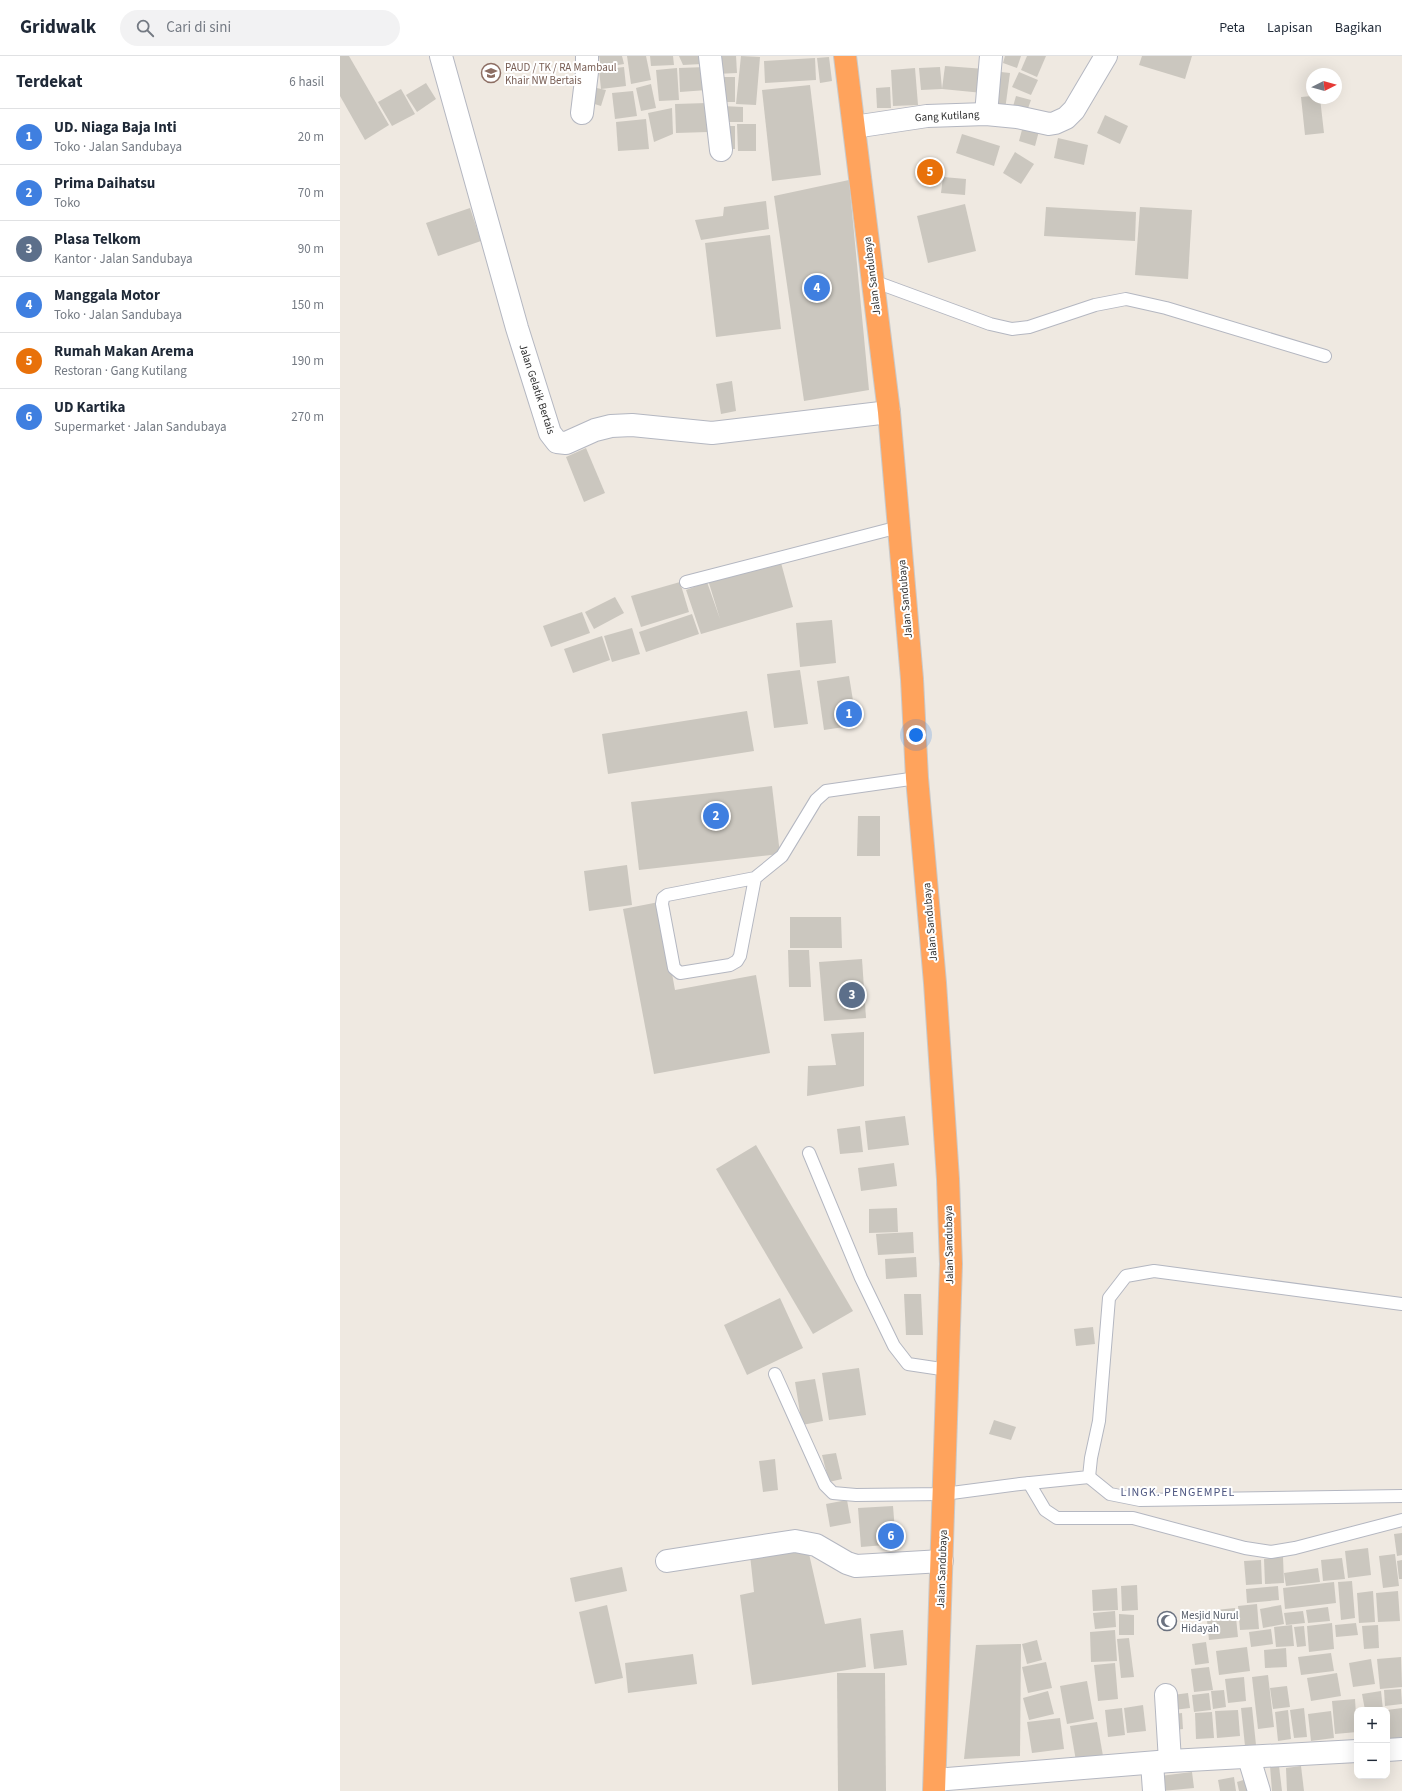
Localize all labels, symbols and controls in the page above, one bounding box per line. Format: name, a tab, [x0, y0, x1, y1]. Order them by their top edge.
search box	[120, 10, 400, 46]
text: Gridwalk	[20, 14, 96, 41]
icon: search	[134, 17, 156, 39]
text: Cari di sini	[166, 17, 231, 38]
text: Peta	[1219, 18, 1245, 38]
text: Lapisan	[1267, 18, 1313, 38]
text: Bagikan	[1335, 18, 1382, 38]
place label: PAUD / TK / RA Mambaul Khair NW Bertais	[505, 60, 617, 88]
school or university icon: PAUD / TK / RA Mambaul Khair NW Bertais	[480, 62, 502, 84]
north arrow	[1306, 68, 1342, 104]
text: Terdekat	[16, 70, 82, 94]
text: 6 hasil	[289, 73, 324, 91]
street label: Gang Kutilang	[914, 107, 980, 125]
text: UD. Niaga Baja Inti	[54, 117, 177, 138]
text: 1	[26, 128, 32, 146]
text: 20 m	[298, 128, 324, 146]
text: Toko · Jalan Sandubaya	[54, 138, 182, 156]
pin: 5	[917, 157, 943, 187]
text: Prima Daihatsu	[54, 173, 155, 194]
text: 2	[26, 184, 32, 202]
text: 70 m	[298, 184, 324, 202]
text: Toko	[54, 194, 80, 212]
text: Plasa Telkom	[54, 229, 141, 250]
street label: Jalan Sandubaya	[860, 236, 884, 316]
text: 3	[26, 240, 32, 258]
text: 90 m	[298, 240, 324, 258]
text: Kantor · Jalan Sandubaya	[54, 250, 193, 268]
pin: 4	[804, 273, 830, 303]
text: Manggala Motor	[54, 285, 160, 306]
text: 4	[26, 296, 32, 314]
text: 150 m	[291, 296, 324, 314]
text: Toko · Jalan Sandubaya	[54, 306, 182, 324]
text: Rumah Makan Arema	[54, 341, 194, 362]
street label: Jalan Gelatik Bertais	[515, 342, 559, 436]
text: 5	[26, 352, 32, 370]
text: 190 m	[291, 352, 324, 370]
text: Restoran · Gang Kutilang	[54, 362, 187, 380]
text: UD Kartika	[54, 397, 125, 418]
text: 6	[26, 408, 32, 426]
text: 270 m	[291, 408, 324, 426]
text: Supermarket · Jalan Sandubaya	[54, 418, 227, 436]
street label: Jalan Sandubaya	[894, 559, 916, 639]
pin: 1	[836, 699, 862, 729]
your location	[906, 725, 926, 745]
pin: 2	[703, 801, 729, 831]
street label: Jalan Sandubaya	[919, 882, 941, 962]
pin: 3	[839, 980, 865, 1010]
street label: Jalan Sandubaya	[941, 1205, 957, 1285]
district label: LINGK. PENGEMPEL	[1121, 1484, 1235, 1501]
pin: 6	[878, 1521, 904, 1551]
street label: Jalan Sandubaya	[933, 1529, 951, 1609]
place label: Mesjid Nurul Hidayah	[1181, 1608, 1239, 1636]
mosque icon: Mesjid Nurul Hidayah	[1156, 1610, 1178, 1632]
map controls	[1354, 1707, 1390, 1779]
button: +	[1354, 1707, 1390, 1743]
button: −	[1354, 1743, 1390, 1779]

